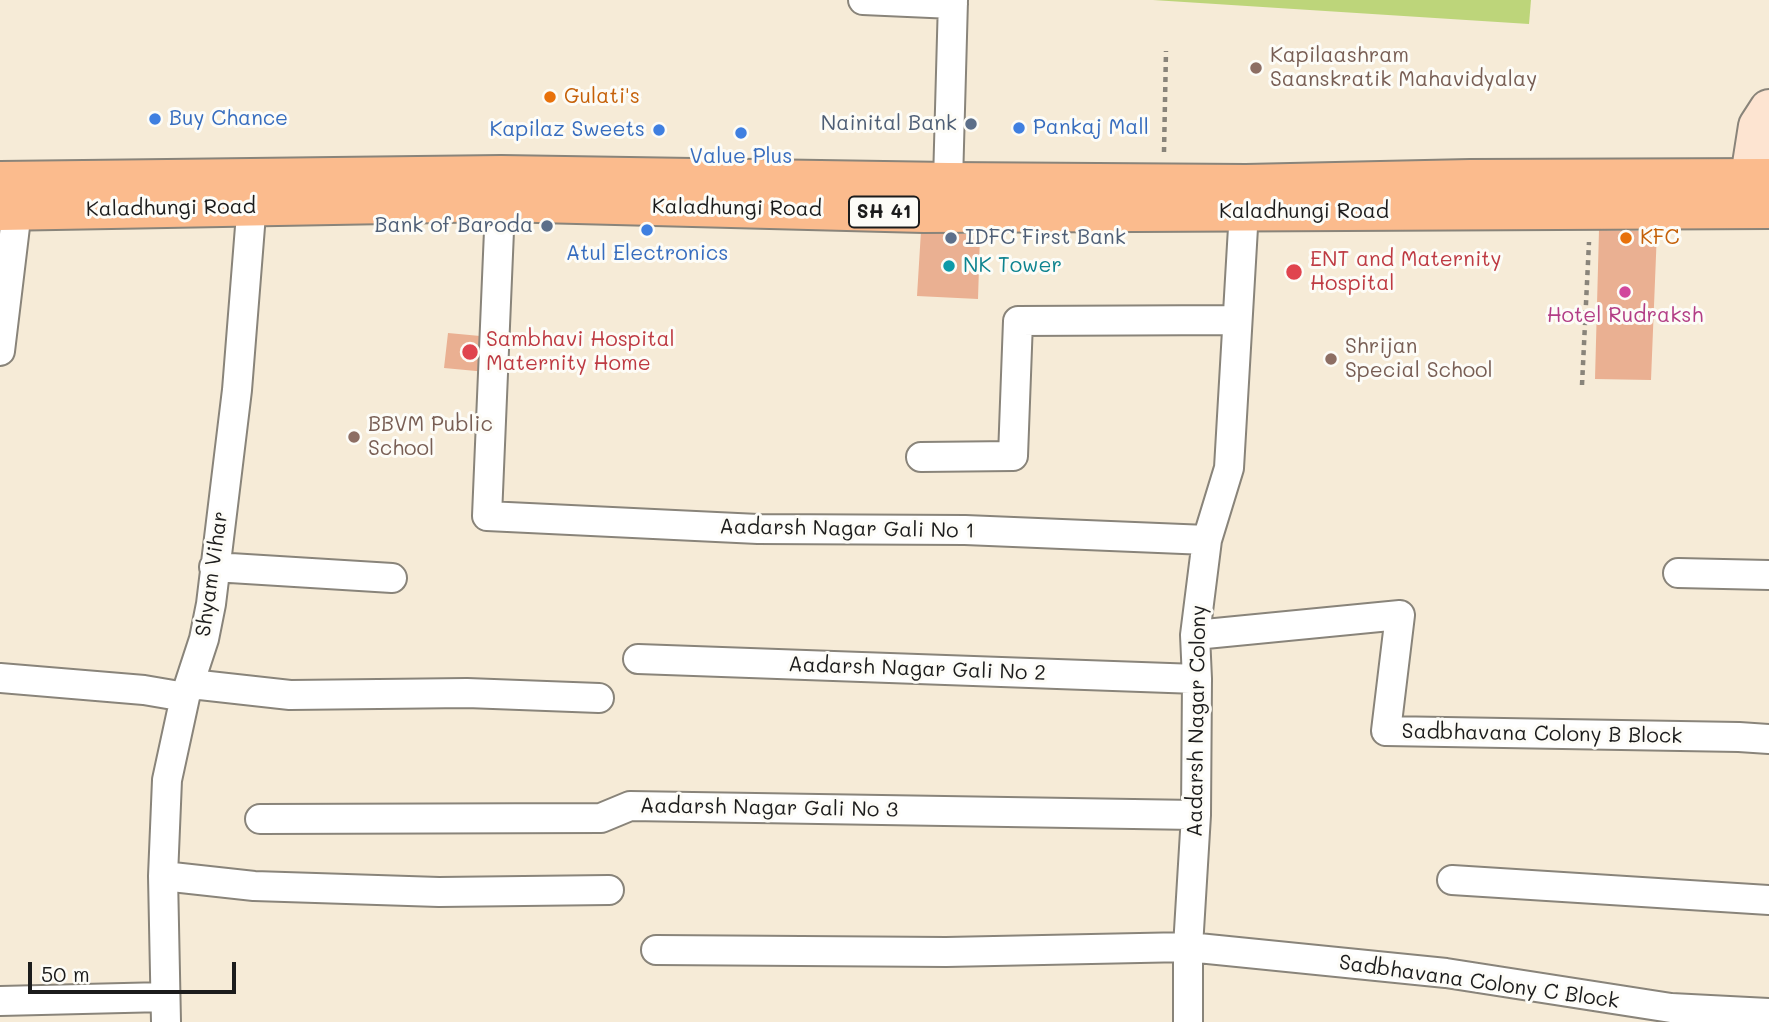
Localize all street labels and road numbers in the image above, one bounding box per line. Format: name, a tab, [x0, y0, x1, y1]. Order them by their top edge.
street label: Kaladhungi Road	[86, 194, 256, 222]
street label: Kaladhungi Road	[652, 194, 822, 222]
road number: SH 41	[849, 196, 919, 228]
street label: Kaladhungi Road	[1219, 199, 1389, 225]
street label: Shyam Vihar	[191, 510, 233, 638]
street label: Aadarsh Nagar Gali No 1	[719, 514, 975, 544]
street label: Aadarsh Nagar Colony	[1182, 605, 1212, 837]
street label: Aadarsh Nagar Gali No 2	[788, 652, 1046, 686]
street label: Sadbhavana Colony B Block	[1401, 719, 1683, 749]
street label: Aadarsh Nagar Gali No 3	[640, 793, 898, 823]
street label: Sadbhavana Colony C Block	[1337, 950, 1621, 1014]

